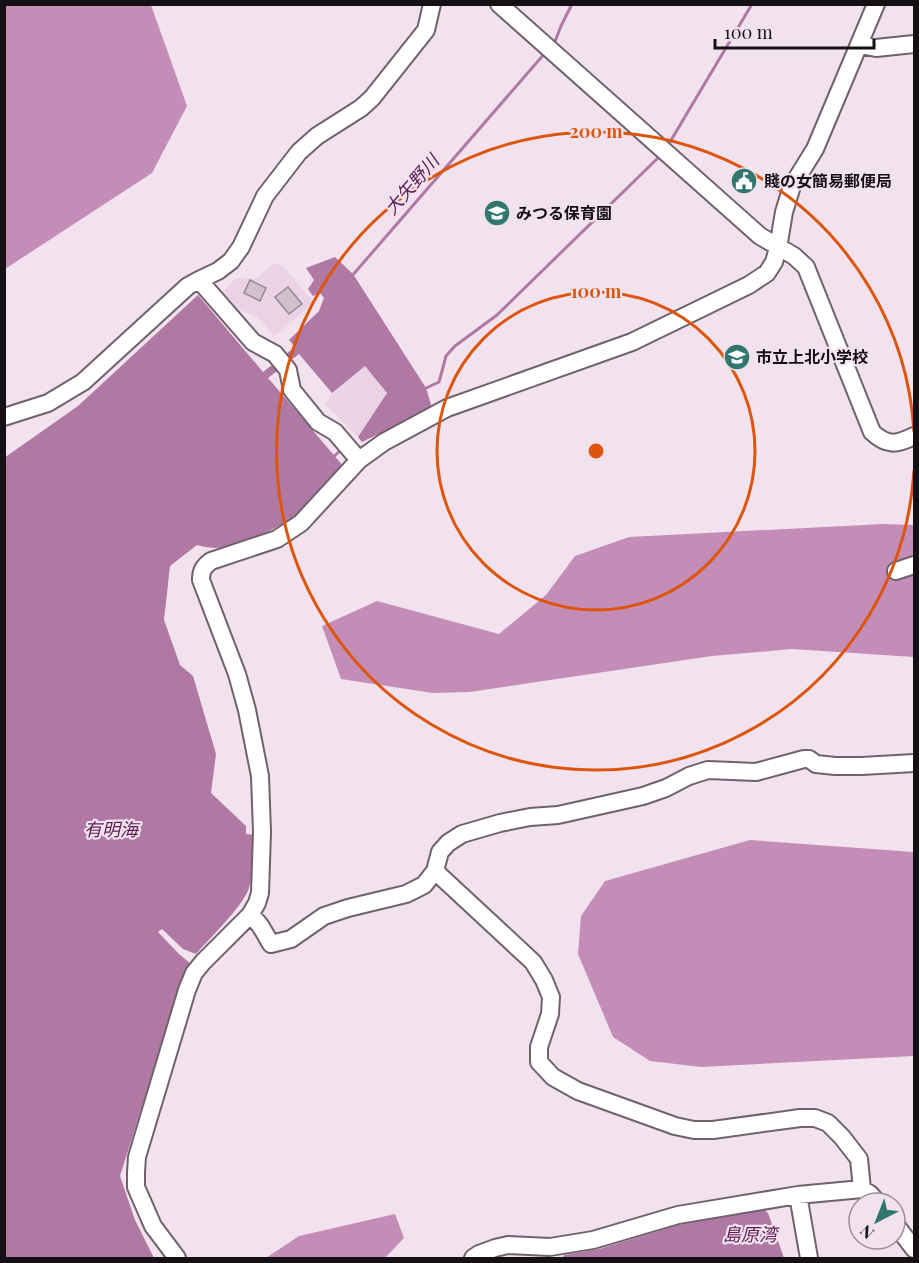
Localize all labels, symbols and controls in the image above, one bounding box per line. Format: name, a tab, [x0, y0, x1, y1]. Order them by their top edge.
scale bar	[715, 12, 874, 50]
text: 100 m	[724, 20, 773, 44]
text: 200 m	[569, 119, 623, 143]
water label: 大矢野川	[379, 148, 445, 219]
public building icon: 賤の女簡易郵便局	[729, 166, 759, 196]
place label: 賤の女簡易郵便局	[764, 170, 892, 191]
school or university icon: みつる保育園	[482, 198, 512, 228]
place label: みつる保育園	[516, 202, 612, 223]
text: 100 m	[571, 279, 622, 303]
school or university icon: 市立上北小学校	[722, 342, 752, 372]
place label: 市立上北小学校	[756, 346, 868, 367]
centre of rings	[586, 441, 606, 461]
water label: 有明海	[84, 817, 141, 841]
north arrow	[847, 1191, 907, 1251]
text: N	[855, 1221, 878, 1244]
water label: 島原湾	[723, 1222, 780, 1246]

